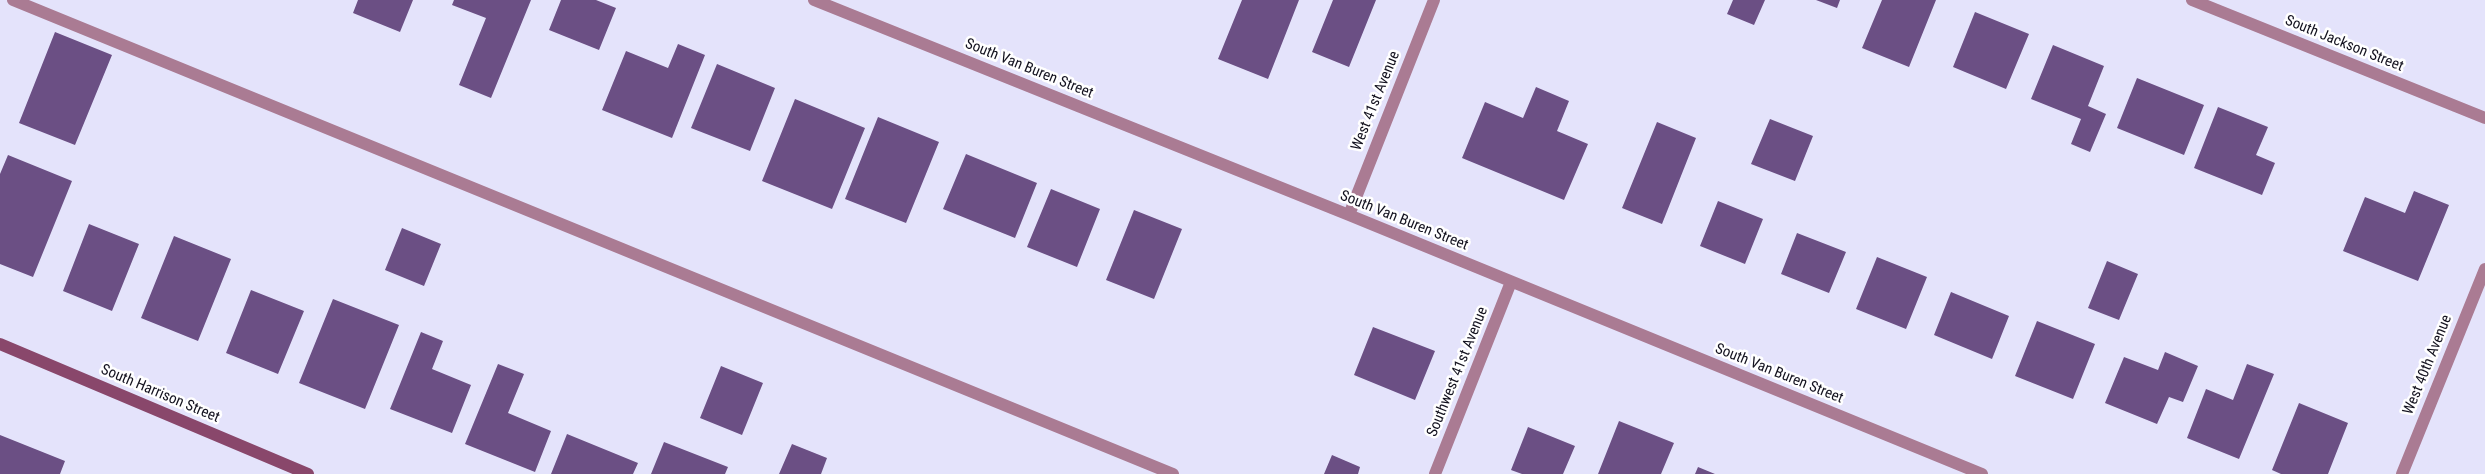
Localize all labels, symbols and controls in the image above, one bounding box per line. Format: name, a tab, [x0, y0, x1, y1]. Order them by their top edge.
street label: South Jackson Street	[2282, 12, 2406, 76]
street label: South Van Buren Street	[962, 35, 1096, 103]
street label: West 41st Avenue	[1348, 49, 1404, 153]
street label: South Van Buren Street	[1337, 187, 1471, 255]
street label: Southwest 41st Avenue	[1424, 304, 1492, 440]
street label: West 40th Avenue	[2400, 312, 2456, 418]
street label: South Van Buren Street	[1712, 340, 1846, 408]
street label: South Harrison Street	[98, 361, 222, 427]

